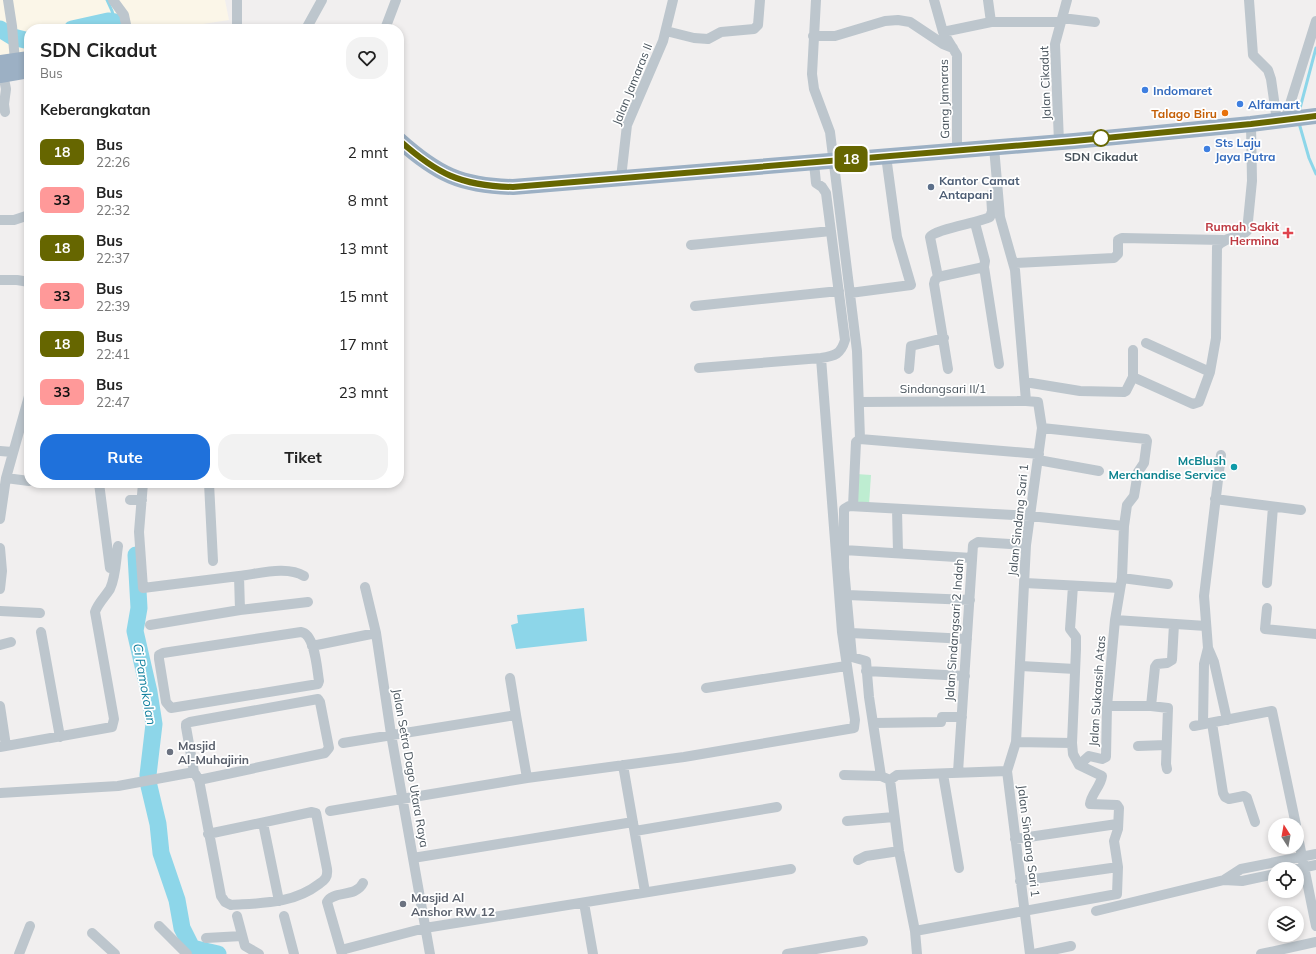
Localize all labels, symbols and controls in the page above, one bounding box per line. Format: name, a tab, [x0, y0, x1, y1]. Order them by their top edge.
button: heart	[346, 37, 388, 79]
text: SDN Cikadut	[40, 38, 157, 62]
street label: Jalan Jamaras II	[609, 41, 655, 127]
street label: Jalan Cikadut	[1036, 46, 1054, 120]
street label: Gang Jamaras	[936, 59, 952, 139]
text: Bus	[40, 65, 63, 81]
place label: Indomaret	[1153, 83, 1213, 98]
marker: Indomaret	[1140, 85, 1150, 95]
place label: Alfamart	[1248, 97, 1300, 112]
marker: Alfamart	[1235, 99, 1245, 109]
text: Keberangkatan	[40, 100, 151, 119]
place label: Talago Biru	[1151, 106, 1217, 121]
marker: Talago Biru	[1220, 108, 1230, 118]
marker: SDN Cikadut	[1092, 129, 1110, 147]
text: Bus	[96, 135, 123, 154]
place label: Sts Laju Jaya Putra	[1215, 135, 1276, 164]
text: 18	[54, 143, 70, 161]
text: 2 mnt	[348, 143, 388, 162]
marker: Sts Laju Jaya Putra	[1202, 144, 1212, 154]
line badge: 18	[833, 146, 869, 172]
place label: SDN Cikadut	[1064, 149, 1138, 164]
text: 18	[843, 150, 859, 168]
text: 22:26	[96, 154, 130, 170]
place label: Kantor Camat Antapani	[939, 173, 1020, 202]
marker: Kantor Camat Antapani	[926, 182, 936, 192]
text: Bus	[96, 183, 123, 202]
text: 33	[54, 191, 70, 209]
text: 8 mnt	[348, 191, 388, 210]
text: 22:32	[96, 202, 130, 218]
place label: Rumah Sakit Hermina	[1205, 219, 1279, 248]
marker: Rumah Sakit Hermina	[1282, 227, 1294, 239]
text: Bus	[96, 231, 123, 250]
text: 18	[54, 239, 70, 257]
text: 13 mnt	[339, 239, 388, 258]
text: 22:37	[96, 250, 130, 266]
text: Bus	[96, 279, 123, 298]
text: 33	[54, 287, 70, 305]
text: 15 mnt	[339, 287, 388, 306]
text: 22:39	[96, 298, 130, 314]
text: Bus	[96, 327, 123, 346]
text: 18	[54, 335, 70, 353]
text: 17 mnt	[339, 335, 388, 354]
text: 22:41	[96, 346, 130, 362]
text: Bus	[96, 375, 123, 394]
street label: Sindangsari II/1	[900, 381, 986, 396]
text: 33	[54, 383, 70, 401]
text: 23 mnt	[339, 383, 388, 402]
text: 22:47	[96, 394, 130, 410]
button: Rute	[40, 434, 210, 480]
button: Tiket	[218, 434, 388, 480]
place label: McBlush Merchandise Service	[1108, 453, 1226, 482]
marker: McBlush Merchandise Service	[1229, 462, 1239, 472]
street label: Jalan Sindang Sari 1	[1005, 463, 1031, 577]
street label: Jalan Sindangsari 2 Indah	[942, 558, 966, 702]
street label: Jalan Sukaasih Atas	[1086, 635, 1108, 747]
water label: Ci Pamokolan	[130, 642, 160, 726]
street label: Jalan Setra Dago Utara Raya	[390, 687, 432, 849]
place label: Masjid Al-Muhajirin	[178, 738, 249, 767]
marker: Masjid Al-Muhajirin	[165, 747, 175, 757]
street label: Jalan Sindang Sari 1	[1015, 784, 1043, 898]
north arrow	[1268, 818, 1304, 854]
map controls	[1268, 818, 1304, 942]
button: locate	[1268, 862, 1304, 898]
place label: Masjid Al Anshor RW 12	[411, 890, 495, 919]
marker: Masjid Al Anshor RW 12	[398, 899, 408, 909]
button: layers	[1268, 906, 1304, 942]

